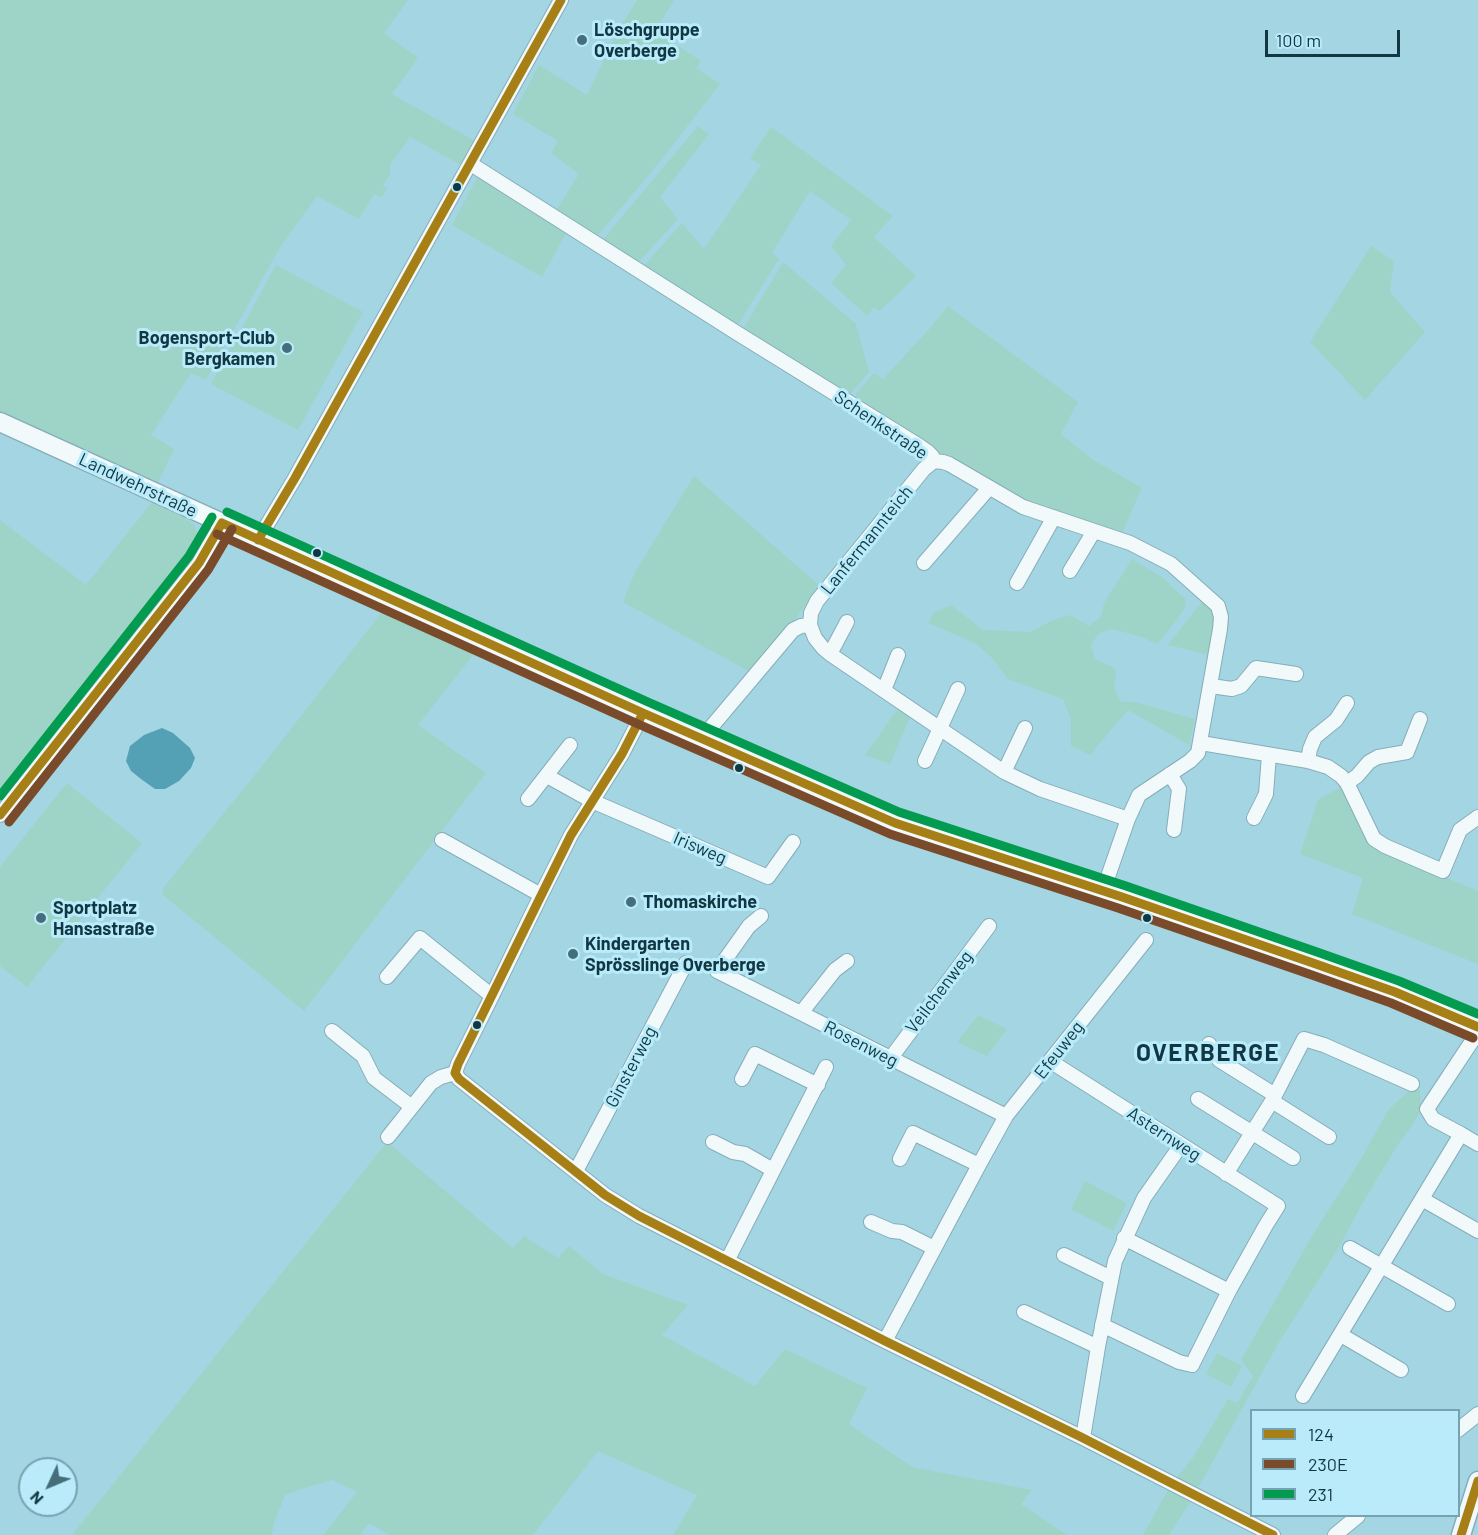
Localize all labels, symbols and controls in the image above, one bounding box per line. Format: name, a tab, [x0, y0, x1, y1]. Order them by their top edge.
scale bar	[1268, 18, 1403, 56]
place label: Löschgruppe Overberge	[594, 19, 700, 62]
text: 100 m	[1276, 29, 1321, 51]
marker: Löschgruppe Overberge	[575, 33, 589, 47]
unlabelled marker	[451, 181, 463, 193]
place label: Bogensport-Club Bergkamen	[138, 327, 275, 370]
marker: Bogensport-Club Bergkamen	[280, 341, 294, 355]
street label: Schenkstraße	[830, 386, 932, 464]
street label: Landwehrstraße	[76, 448, 200, 522]
street label: Lanfermannteich	[816, 481, 918, 599]
unlabelled marker	[311, 547, 323, 559]
unlabelled marker	[733, 762, 745, 774]
street label: Irisweg	[670, 827, 730, 869]
place label: Thomaskirche	[643, 891, 757, 913]
marker: Thomaskirche	[624, 895, 638, 909]
place label: Sportplatz Hansastraße	[53, 897, 155, 940]
marker: Sportplatz Hansastraße	[34, 911, 48, 925]
unlabelled marker	[1141, 912, 1153, 924]
place label: Kindergarten Sprösslinge Overberge	[585, 933, 766, 976]
street label: Veilchenweg	[901, 946, 977, 1038]
marker: Kindergarten Sprösslinge Overberge	[566, 947, 580, 961]
street label: Rosenweg	[820, 1016, 902, 1072]
street label: Efeuweg	[1030, 1017, 1088, 1083]
unlabelled marker	[471, 1019, 483, 1031]
street label: Ginsterweg	[601, 1023, 661, 1111]
district label: OVERBERGE	[1136, 1039, 1280, 1067]
street label: Asternweg	[1123, 1102, 1205, 1166]
legend	[1250, 1409, 1460, 1517]
text: 124	[1308, 1423, 1334, 1445]
text: 230E	[1308, 1453, 1348, 1475]
north arrow	[18, 1457, 78, 1517]
text: 231	[1308, 1483, 1333, 1505]
text: N	[26, 1488, 47, 1509]

